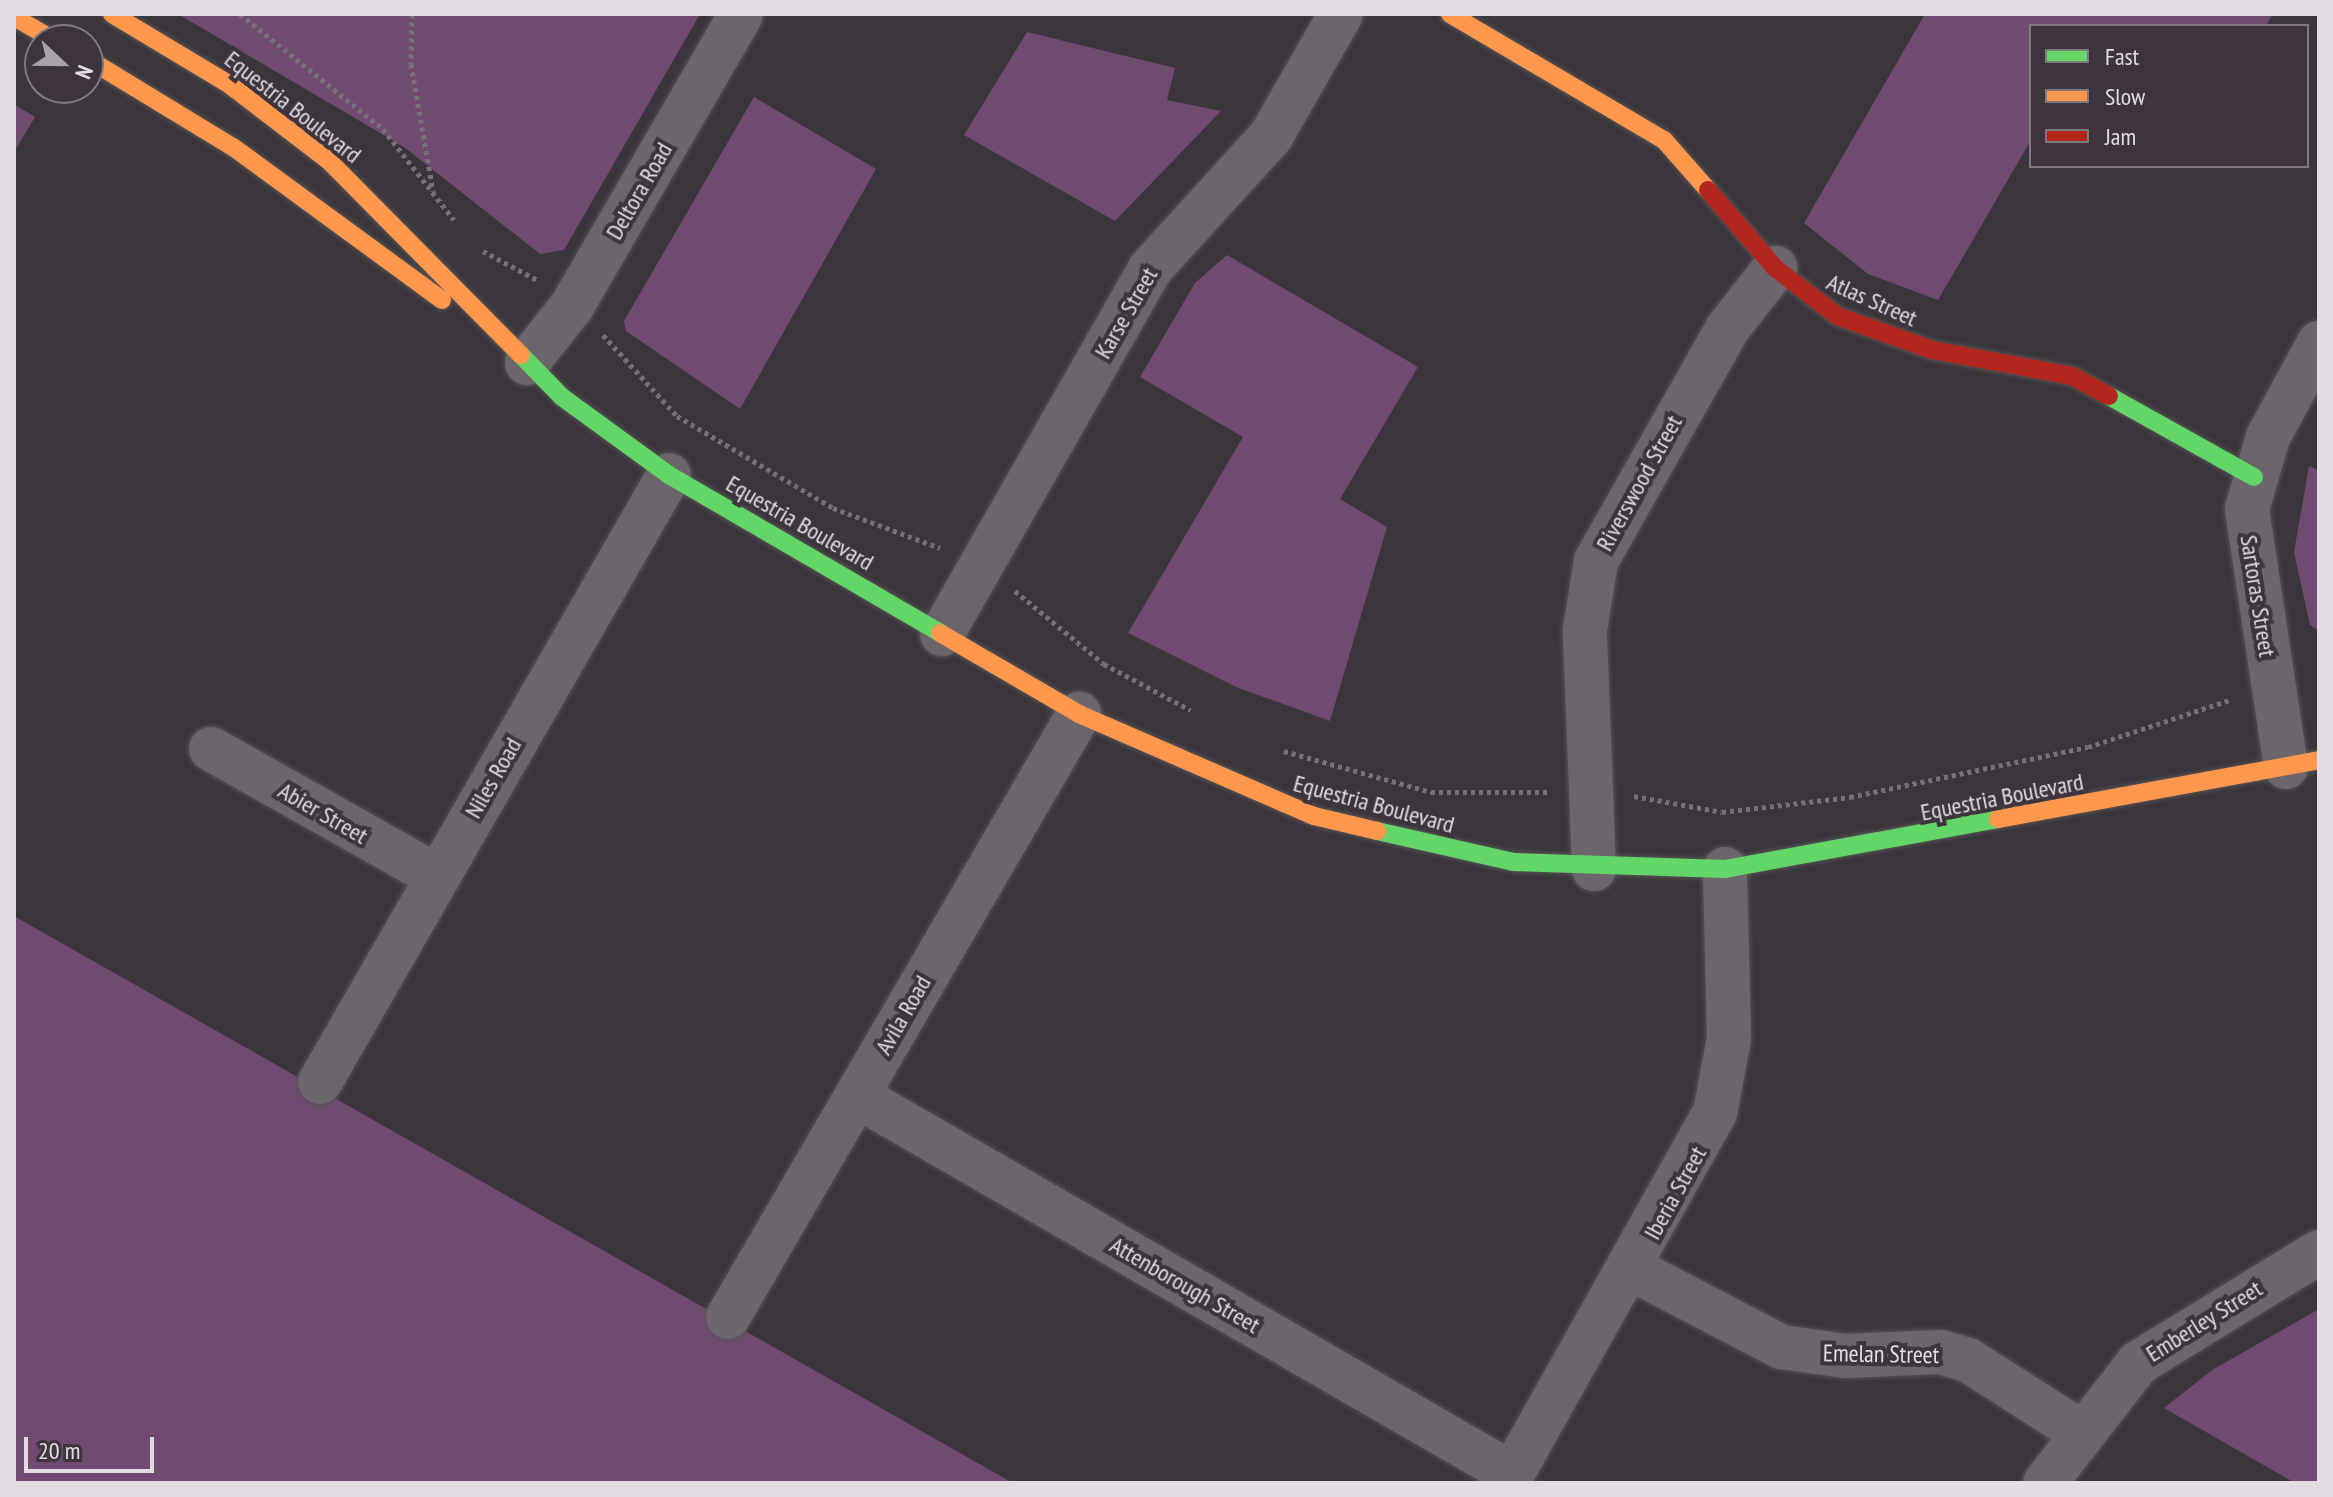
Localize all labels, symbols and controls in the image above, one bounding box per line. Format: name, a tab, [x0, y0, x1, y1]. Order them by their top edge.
north arrow	[24, 24, 104, 104]
legend	[2029, 24, 2309, 168]
text: Fast	[2105, 41, 2139, 72]
street label: Equestria Boulevard	[219, 45, 367, 169]
text: N	[69, 61, 100, 83]
text: Slow	[2105, 81, 2145, 112]
text: Jam	[2105, 121, 2136, 152]
street label: Deltora Road	[600, 137, 678, 245]
street label: Karse Street	[1088, 262, 1164, 364]
street label: Atlas Street	[1822, 267, 1922, 333]
street label: Riverswood Street	[1590, 410, 1688, 556]
street label: Equestria Boulevard	[721, 469, 879, 577]
street label: Sartoras Street	[2234, 533, 2282, 659]
street label: Niles Road	[459, 733, 527, 823]
street label: Equestria Boulevard	[1918, 767, 2086, 827]
street label: Equestria Boulevard	[1290, 769, 1458, 839]
street label: Abier Street	[273, 776, 373, 850]
street label: Avila Road	[869, 970, 937, 1060]
street label: Iberia Street	[1638, 1141, 1712, 1245]
street label: Attenborough Street	[1105, 1230, 1265, 1340]
street label: Emberley Street	[2141, 1274, 2267, 1368]
street label: Emelan Street	[1823, 1339, 1939, 1369]
scale bar	[28, 1421, 158, 1471]
text: 20 m	[38, 1435, 80, 1466]

